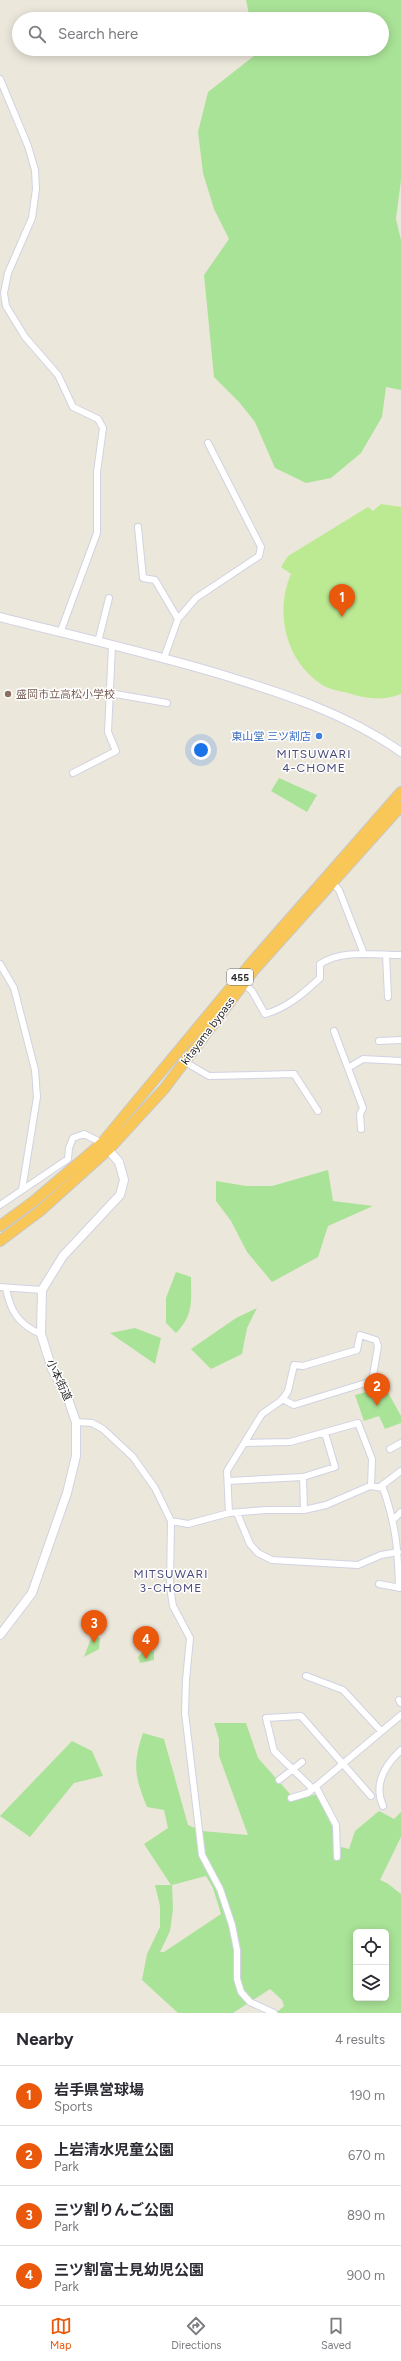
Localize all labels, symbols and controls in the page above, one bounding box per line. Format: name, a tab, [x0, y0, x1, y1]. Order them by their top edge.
search box	[12, 12, 389, 56]
icon: search	[26, 23, 48, 45]
text: Search here	[58, 25, 138, 43]
pin: 1	[329, 584, 355, 617]
place label: 盛岡市立高松小学校	[16, 688, 115, 701]
marker: 盛岡市立高松小学校	[3, 689, 13, 699]
place label: 東山堂 三ツ割店	[231, 730, 311, 743]
marker: 東山堂 三ツ割店	[314, 731, 324, 741]
your location	[191, 740, 211, 760]
district label: MITSUWARI 4-CHOME	[277, 747, 351, 775]
road number: 455	[227, 969, 253, 985]
street label: kitayama bypass	[178, 995, 238, 1067]
street label: 小本街道	[44, 1357, 74, 1403]
pin: 2	[364, 1373, 390, 1406]
district label: MITSUWARI 3-CHOME	[134, 1567, 208, 1595]
pin: 3	[81, 1610, 107, 1643]
pin: 4	[133, 1626, 159, 1659]
map controls	[353, 1929, 389, 2001]
button: locate	[353, 1929, 389, 1965]
button: layers	[353, 1965, 389, 2001]
text: Nearby	[16, 2029, 74, 2049]
text: 4 results	[335, 2032, 385, 2047]
text: 岩手県営球場	[54, 2081, 144, 2099]
text: 1	[26, 2088, 32, 2103]
text: 190 m	[350, 2088, 385, 2103]
text: Sports	[54, 2099, 93, 2114]
text: 上岩清水児童公園	[54, 2141, 174, 2159]
text: 2	[25, 2148, 33, 2163]
text: 670 m	[348, 2148, 385, 2163]
text: Park	[54, 2159, 79, 2174]
text: 三ツ割りんご公園	[54, 2201, 174, 2219]
text: 3	[25, 2208, 33, 2223]
text: 890 m	[347, 2208, 385, 2223]
text: Park	[54, 2219, 79, 2234]
text: 三ツ割富士見幼児公園	[54, 2261, 204, 2279]
text: 4	[25, 2268, 33, 2283]
text: 900 m	[347, 2268, 385, 2283]
text: Park	[54, 2279, 79, 2294]
tab: Map	[50, 2315, 72, 2352]
tab: Directions	[171, 2315, 221, 2352]
tab: Saved	[321, 2315, 351, 2352]

